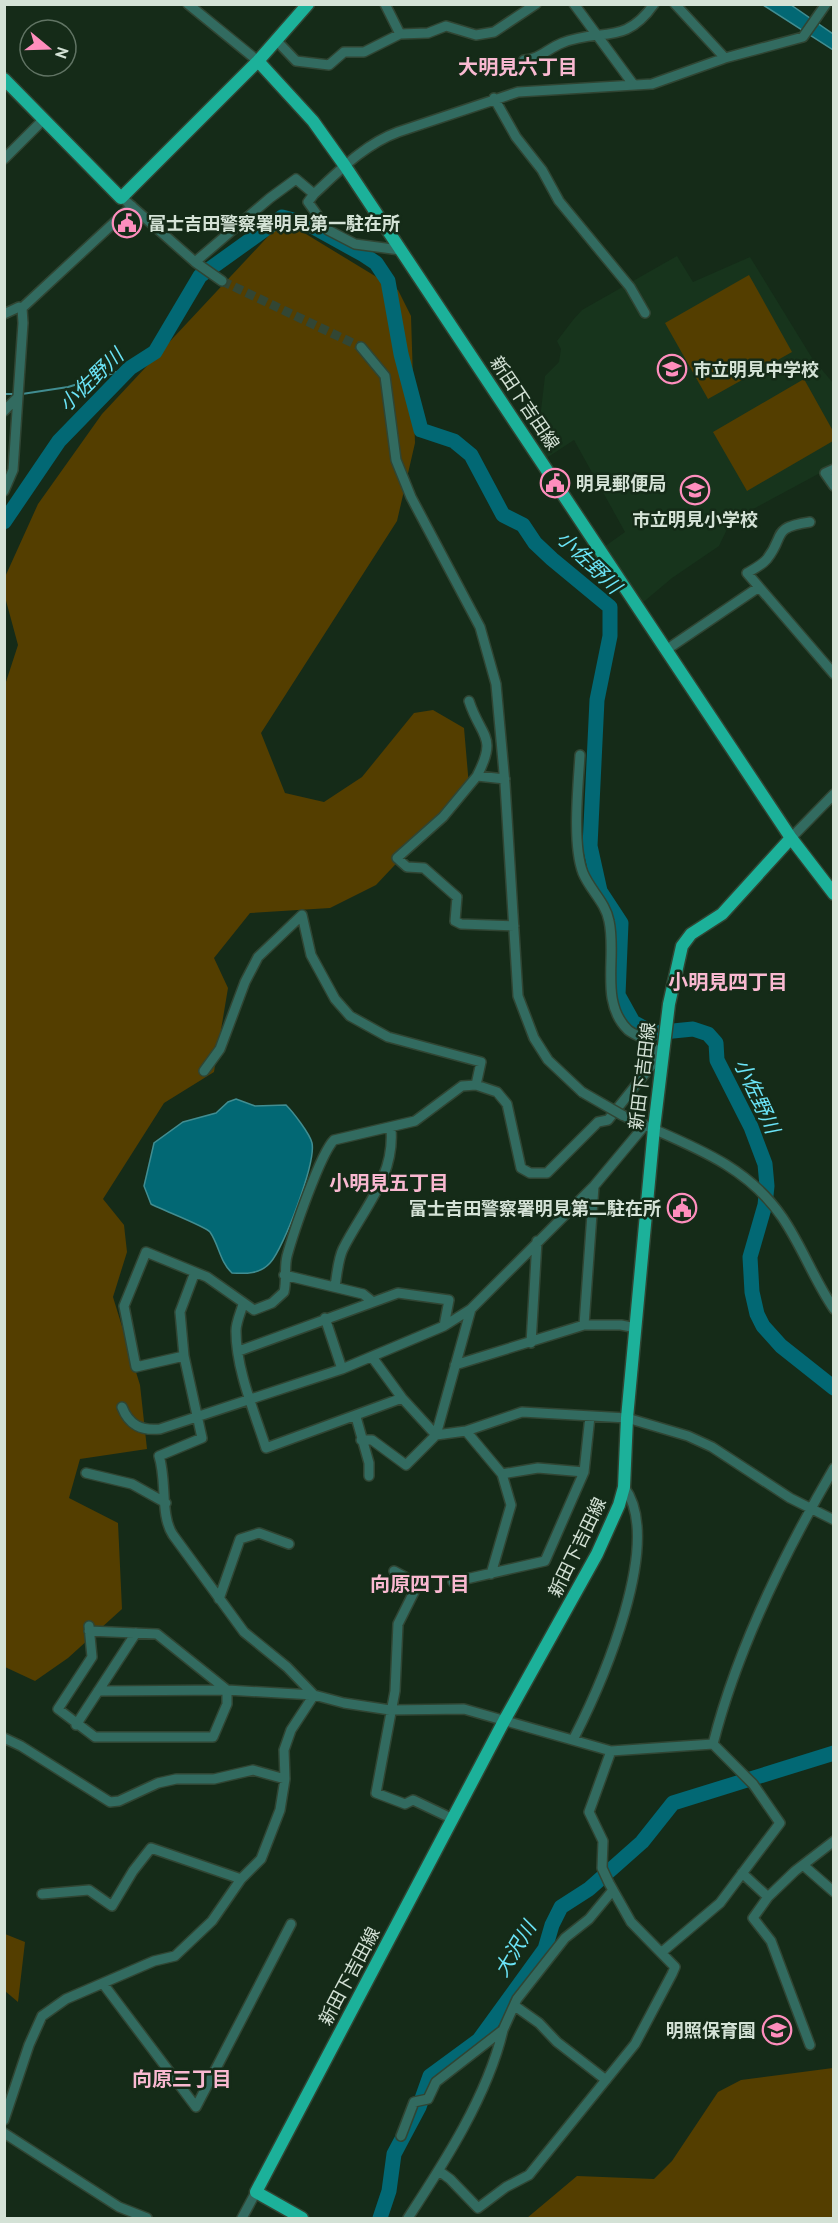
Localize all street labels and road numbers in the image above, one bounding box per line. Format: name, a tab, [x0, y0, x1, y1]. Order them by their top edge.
street label: 新田下吉田線	[485, 352, 565, 454]
street label: 新田下吉田線	[624, 1021, 660, 1131]
street label: 新田下吉田線	[543, 1493, 611, 1601]
street label: 新田下吉田線	[313, 1923, 385, 2029]

